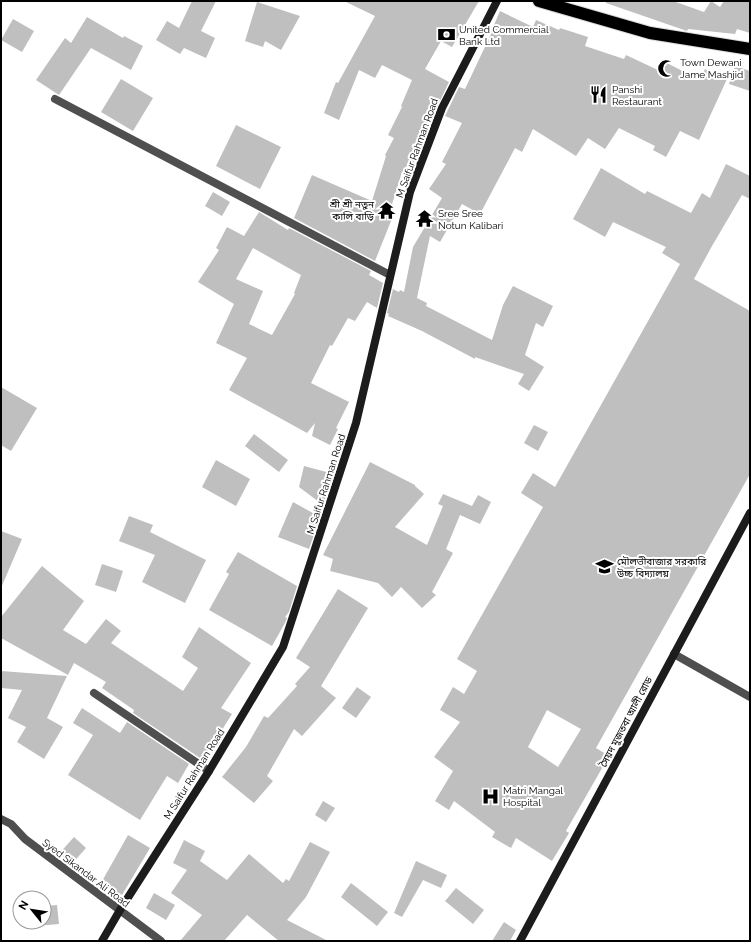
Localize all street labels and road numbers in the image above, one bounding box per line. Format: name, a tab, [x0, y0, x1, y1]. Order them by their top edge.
street label: M Saifur Rahman Road	[394, 97, 440, 199]
street label: M Saifur Rahman Road	[305, 432, 347, 536]
street label: সৈয়দ মুজতবা আলী রোড	[597, 674, 656, 770]
street label: M Saifur Rahman Road	[162, 727, 226, 821]
street label: Syed Sikandar Ali Road	[40, 837, 132, 909]

